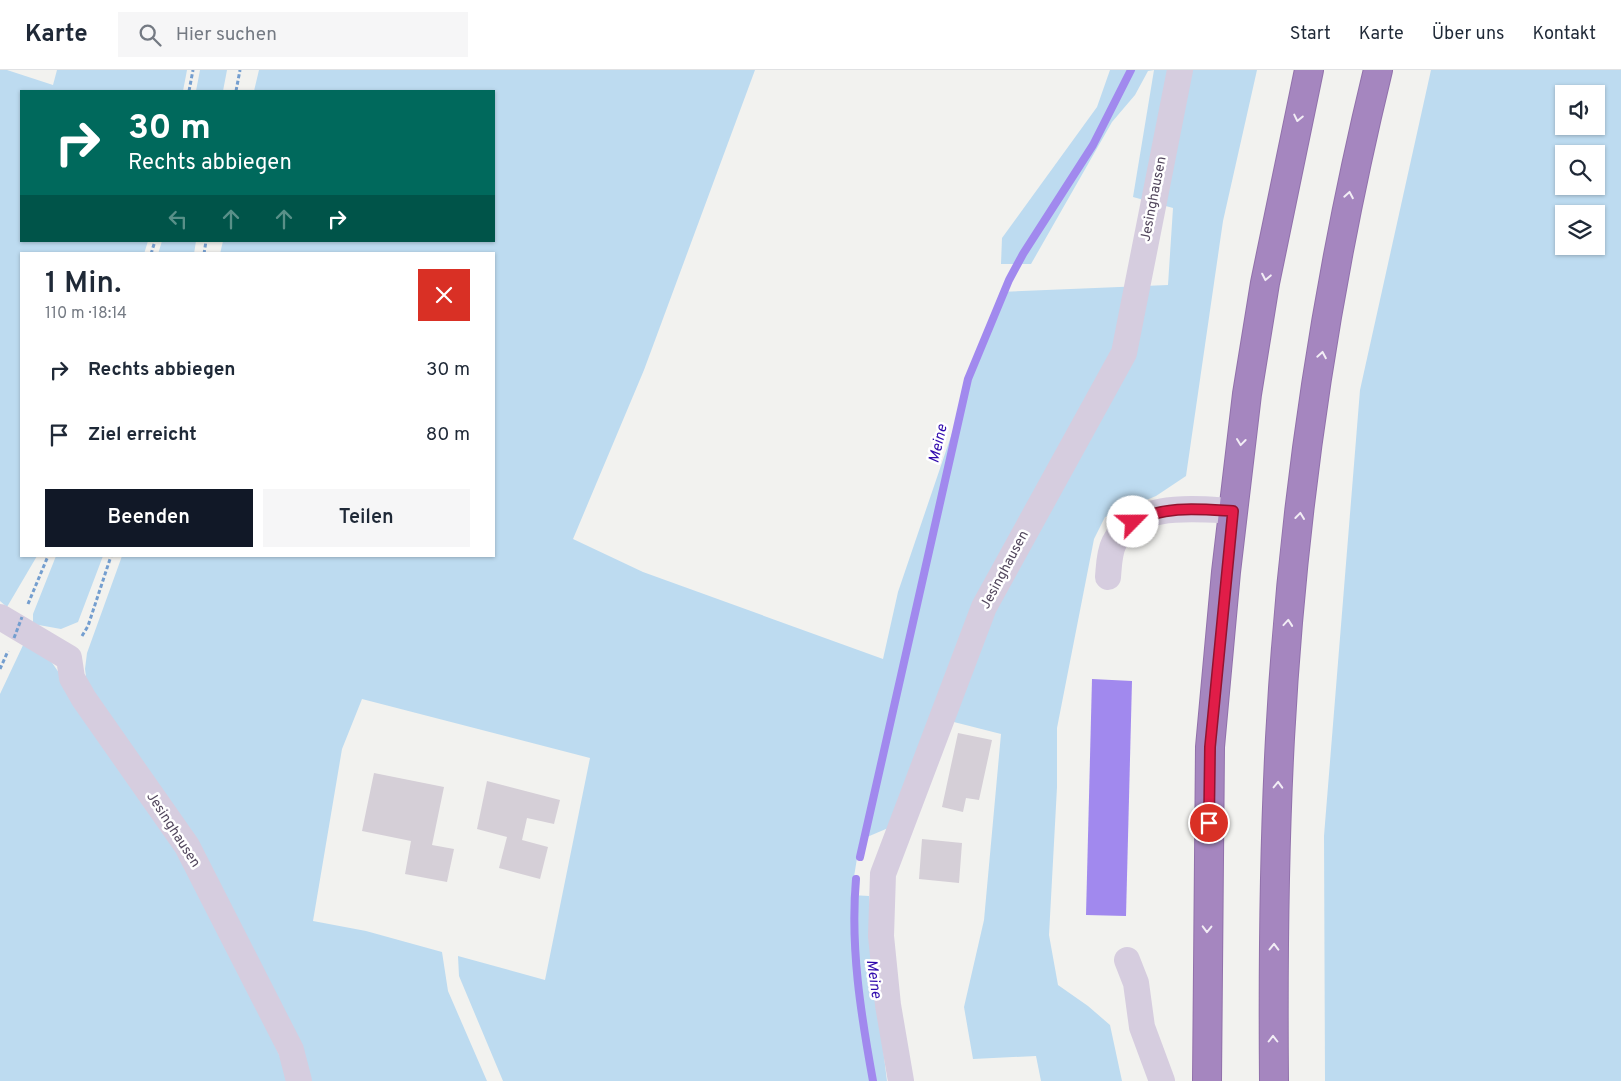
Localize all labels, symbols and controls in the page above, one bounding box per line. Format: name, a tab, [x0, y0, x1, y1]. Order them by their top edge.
search box	[118, 12, 468, 57]
text: Karte	[25, 20, 88, 50]
icon: search	[136, 21, 164, 49]
text: Hier suchen	[176, 23, 277, 47]
text: Start	[1290, 23, 1331, 46]
text: Karte	[1359, 23, 1404, 46]
text: Über uns	[1432, 23, 1504, 46]
text: Kontakt	[1532, 23, 1596, 46]
map controls	[1555, 85, 1605, 255]
button: sound	[1555, 85, 1605, 135]
text: 30 m	[128, 107, 211, 151]
icon: right	[45, 110, 110, 175]
one-way arrow	[1294, 113, 1304, 122]
button: search	[1555, 145, 1605, 195]
text: Rechts abbiegen	[128, 150, 292, 177]
street label: Jesinghausen	[1137, 155, 1171, 243]
one-way arrow	[1343, 190, 1353, 199]
icon: left	[164, 205, 192, 233]
icon: ahead	[217, 205, 245, 233]
icon: ahead	[270, 205, 298, 233]
icon: right	[323, 205, 351, 233]
button: layers	[1555, 205, 1605, 255]
text: 1 Min.	[45, 266, 121, 303]
button: close	[418, 269, 470, 321]
one-way arrow	[1262, 272, 1272, 281]
text: 110 m · 18:14	[45, 304, 127, 324]
one-way arrow	[1316, 350, 1327, 358]
icon: right	[45, 356, 73, 384]
text: Rechts abbiegen	[88, 358, 236, 382]
text: 30 m	[426, 358, 470, 382]
icon: arrive	[45, 421, 73, 449]
text: Ziel erreicht	[88, 423, 197, 447]
text: 80 m	[426, 423, 470, 447]
water label: Meine	[925, 423, 953, 465]
one-way arrow	[1236, 439, 1247, 447]
button: Beenden	[45, 489, 253, 547]
button: Teilen	[263, 489, 470, 547]
position arrow	[1106, 495, 1158, 547]
one-way arrow	[1294, 511, 1305, 519]
street label: Jesinghausen	[977, 528, 1033, 612]
one-way arrow	[1283, 618, 1294, 626]
one-way arrow	[1273, 781, 1284, 789]
street label: Jesinghausen	[142, 789, 204, 871]
pin	[1188, 802, 1230, 844]
icon: arrive	[1195, 809, 1223, 837]
one-way arrow	[1202, 926, 1212, 933]
one-way arrow	[1269, 943, 1279, 951]
water label: Meine	[861, 958, 885, 1000]
one-way arrow	[1268, 1034, 1278, 1042]

